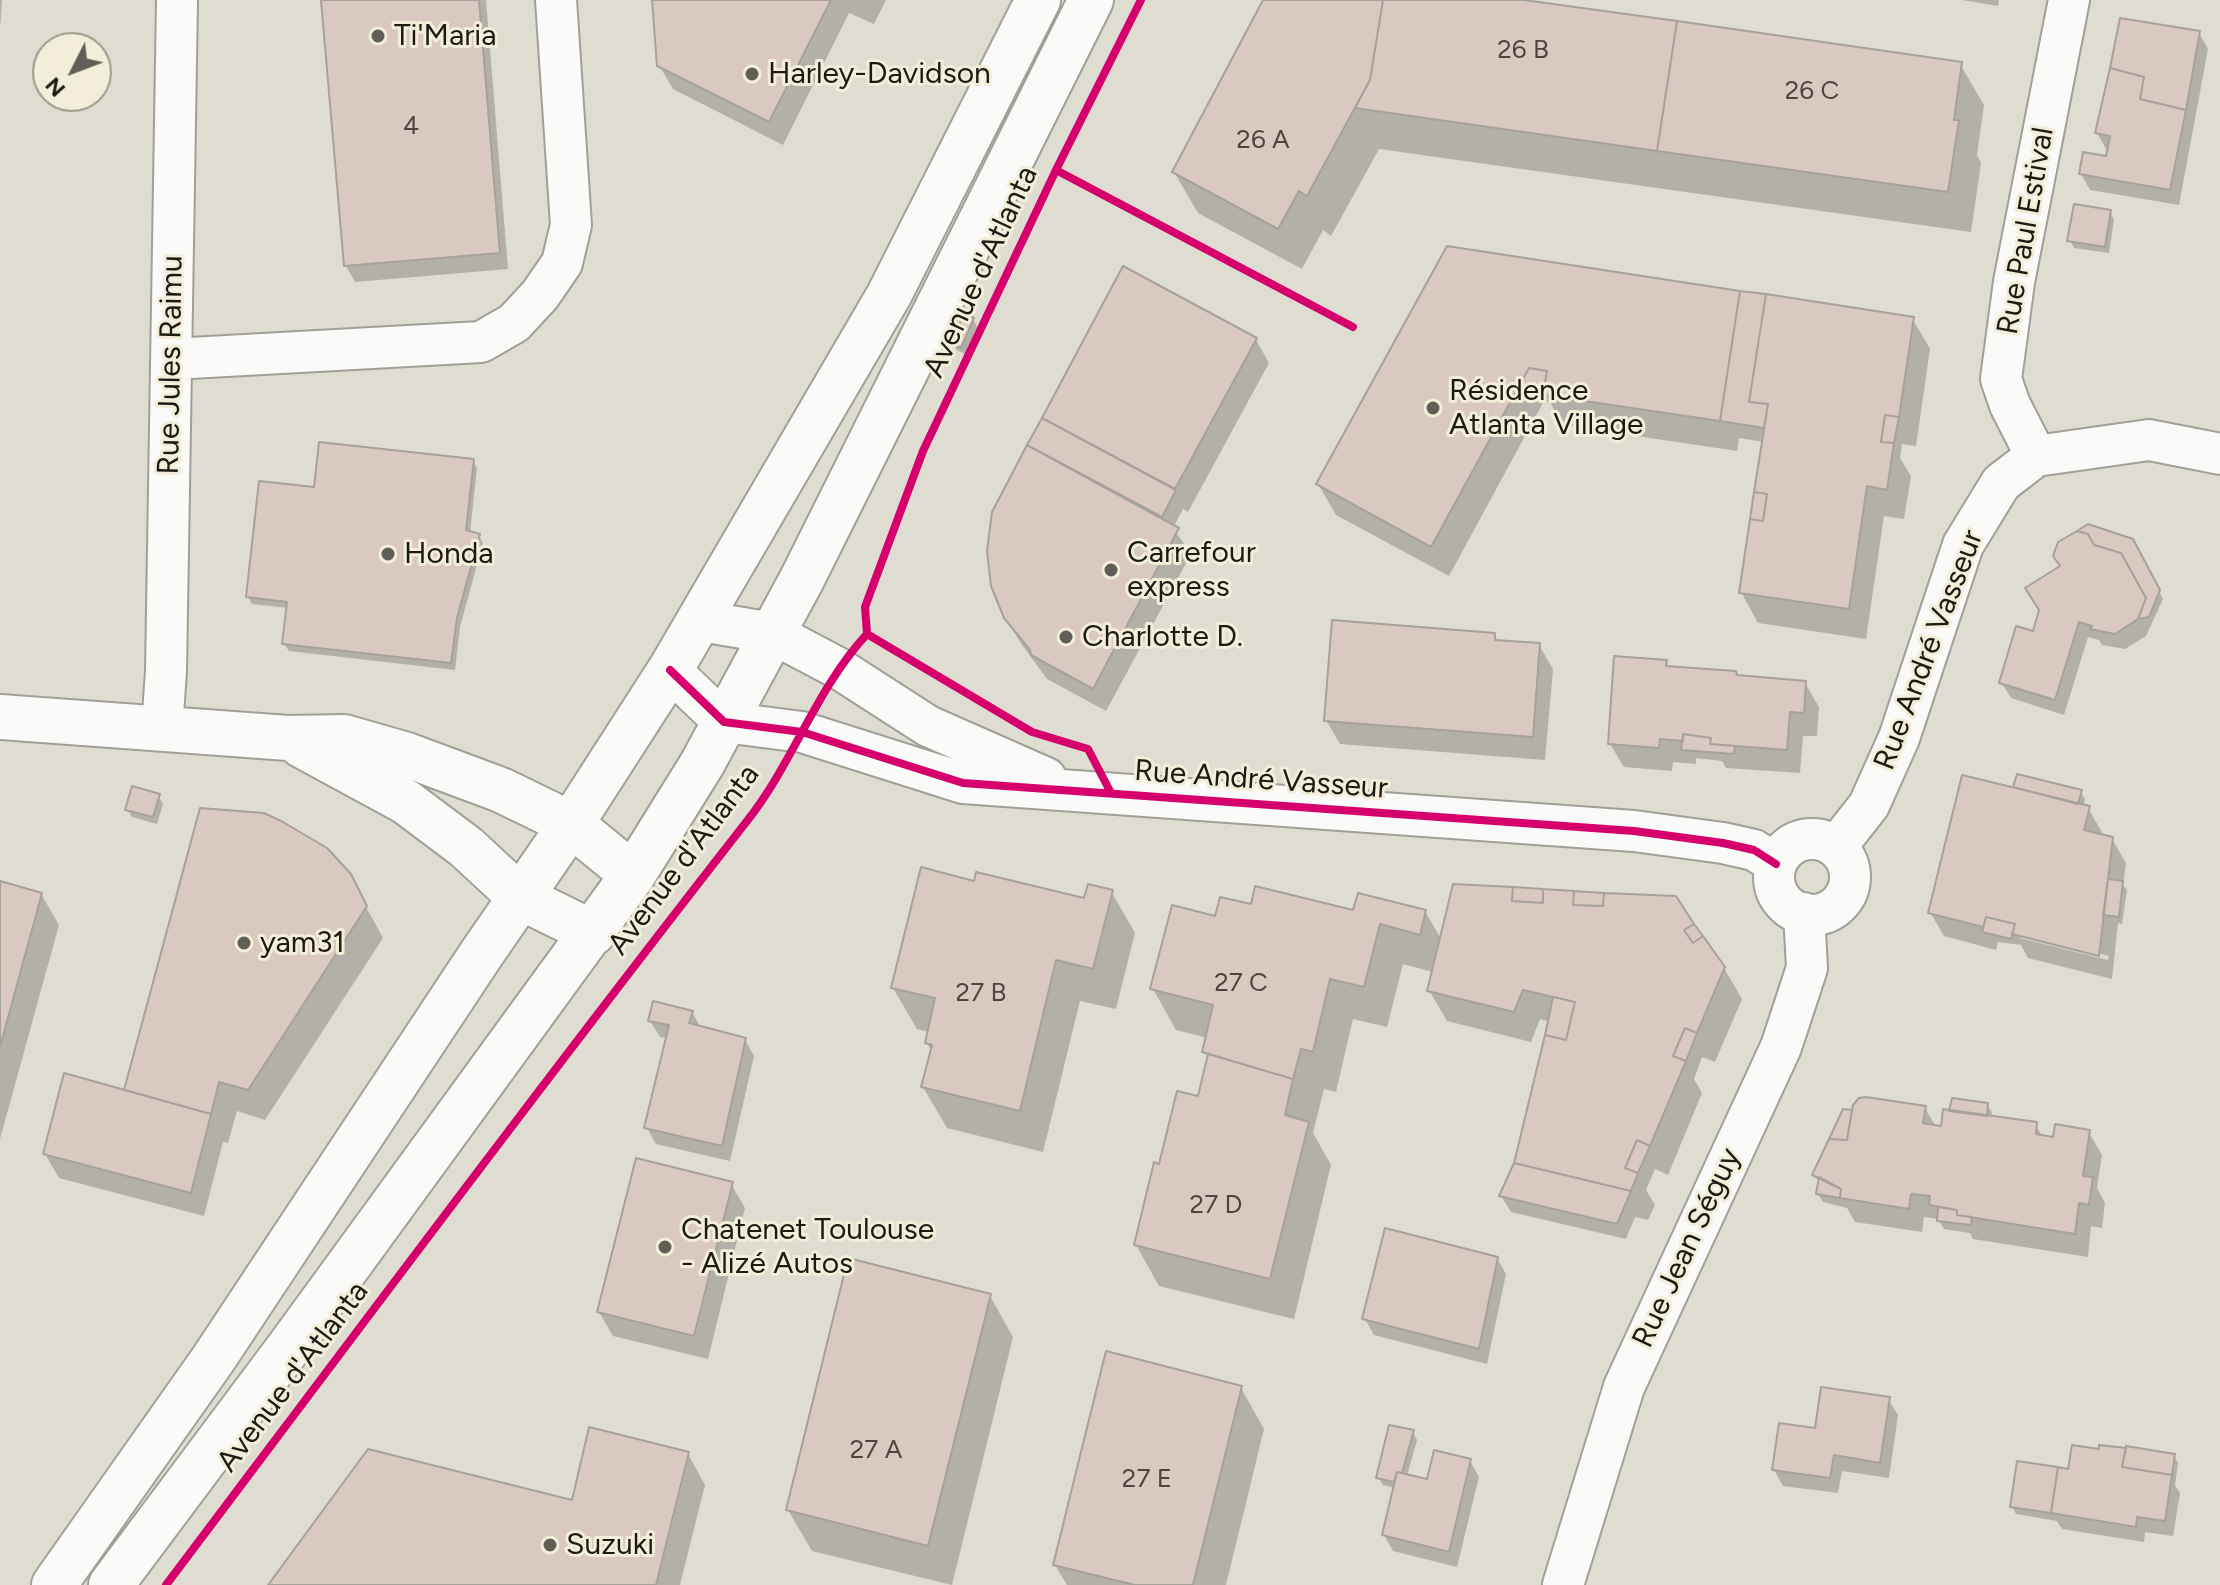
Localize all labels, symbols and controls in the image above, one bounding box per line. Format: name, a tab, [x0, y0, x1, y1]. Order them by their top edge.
place label: Ti'Maria	[394, 18, 497, 54]
marker: Ti'Maria	[369, 27, 387, 45]
north arrow	[32, 32, 112, 112]
house number: 26 B	[1497, 34, 1549, 66]
place label: Harley-Davidson	[768, 56, 991, 92]
marker: Harley-Davidson	[743, 65, 761, 83]
text: N	[40, 72, 71, 102]
house number: 26 C	[1785, 75, 1839, 107]
house number: 4	[403, 110, 419, 142]
house number: 26 A	[1236, 124, 1290, 156]
street label: Rue Paul Estival	[1990, 125, 2062, 337]
street label: Avenue d'Atlanta	[916, 160, 1046, 384]
street label: Rue Jules Raimu	[151, 255, 191, 475]
place label: Résidence Atlanta Village	[1449, 373, 1644, 444]
marker: Résidence Atlanta Village	[1424, 399, 1442, 417]
street label: Rue André Vasseur	[1867, 525, 1991, 775]
place label: Carrefour express	[1127, 535, 1256, 606]
place label: Honda	[404, 536, 494, 572]
marker: Honda	[379, 545, 397, 563]
marker: Carrefour express	[1102, 561, 1120, 579]
place label: Charlotte D.	[1082, 619, 1243, 655]
marker: Charlotte D.	[1057, 628, 1075, 646]
street label: Rue André Vasseur	[1133, 753, 1389, 807]
street label: Avenue d'Atlanta	[601, 758, 767, 962]
place label: yam31	[260, 925, 345, 961]
marker: yam31	[235, 934, 253, 952]
house number: 27 C	[1214, 967, 1268, 999]
house number: 27 B	[956, 977, 1006, 1009]
street label: Rue Jean Séguy	[1625, 1143, 1749, 1353]
house number: 27 D	[1190, 1189, 1242, 1221]
place label: Chatenet Toulouse - Alizé Autos	[681, 1212, 934, 1282]
marker: Chatenet Toulouse - Alizé Autos	[656, 1238, 674, 1256]
street label: Avenue d'Atlanta	[210, 1275, 376, 1479]
house number: 27 A	[850, 1434, 902, 1466]
house number: 27 E	[1122, 1463, 1172, 1495]
place label: Suzuki	[566, 1527, 654, 1563]
marker: Suzuki	[541, 1536, 559, 1554]

